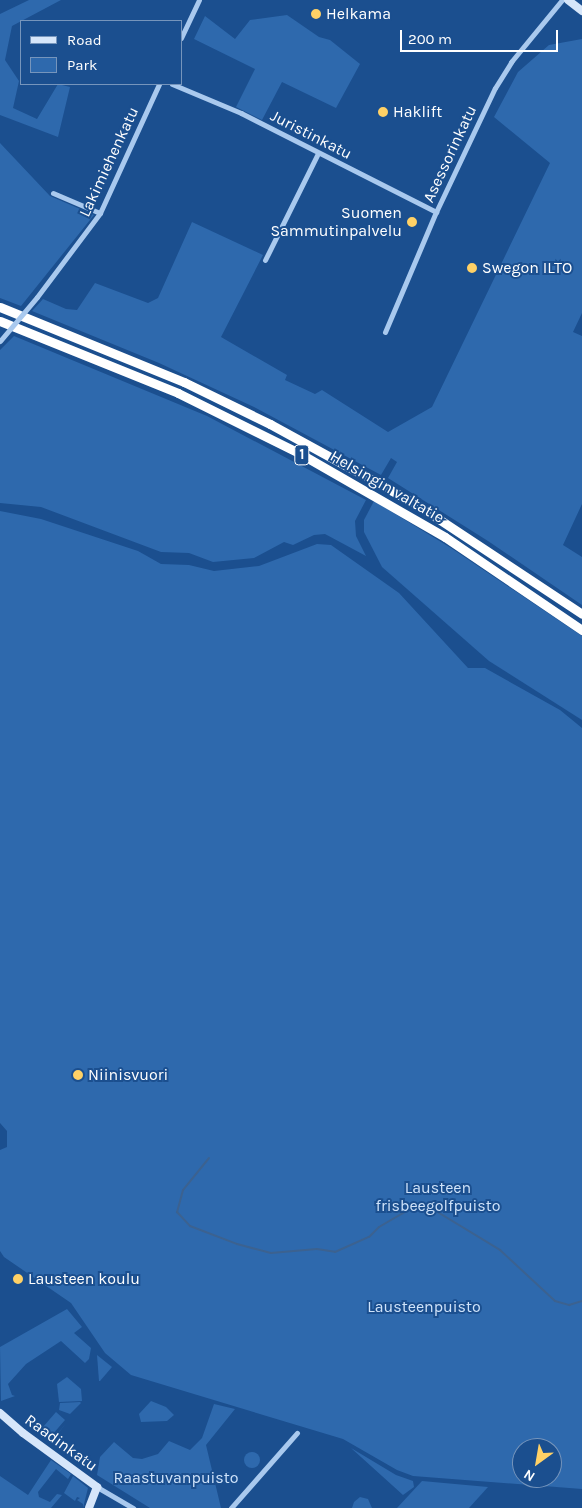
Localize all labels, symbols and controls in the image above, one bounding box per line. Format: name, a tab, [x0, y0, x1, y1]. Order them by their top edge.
place label: Helkama	[326, 4, 391, 24]
marker: Helkama	[310, 8, 322, 20]
legend	[20, 20, 182, 85]
scale bar	[402, 20, 560, 52]
text: 200 m	[408, 30, 452, 48]
text: Road	[67, 31, 102, 49]
text: Park	[67, 56, 97, 74]
place label: Haklift	[393, 102, 442, 122]
street label: Asessorinkatu	[419, 102, 481, 206]
street label: Lakimiehenkatu	[75, 104, 143, 220]
street label: Juristinkatu	[267, 106, 355, 164]
marker: Haklift	[377, 106, 389, 118]
place label: Suomen Sammutinpalvelu	[270, 203, 402, 241]
marker: Suomen Sammutinpalvelu	[406, 216, 418, 228]
place label: Swegon ILTO	[482, 258, 572, 278]
marker: Swegon ILTO	[466, 262, 478, 274]
road number: 1	[293, 442, 311, 468]
street label: Helsingin valtatie	[327, 447, 447, 527]
place label: Niinisvuori	[88, 1065, 168, 1085]
marker: Niinisvuori	[72, 1069, 84, 1081]
park label: Lausteen frisbeegolfpuisto	[375, 1178, 501, 1216]
place label: Lausteen koulu	[28, 1269, 140, 1289]
marker: Lausteen koulu	[12, 1273, 24, 1285]
park label: Lausteenpuisto	[367, 1297, 481, 1317]
street label: Raadinkatu	[21, 1410, 101, 1476]
north arrow	[512, 1438, 562, 1488]
text: N	[521, 1465, 538, 1485]
park label: Raastuvanpuisto	[113, 1468, 239, 1488]

